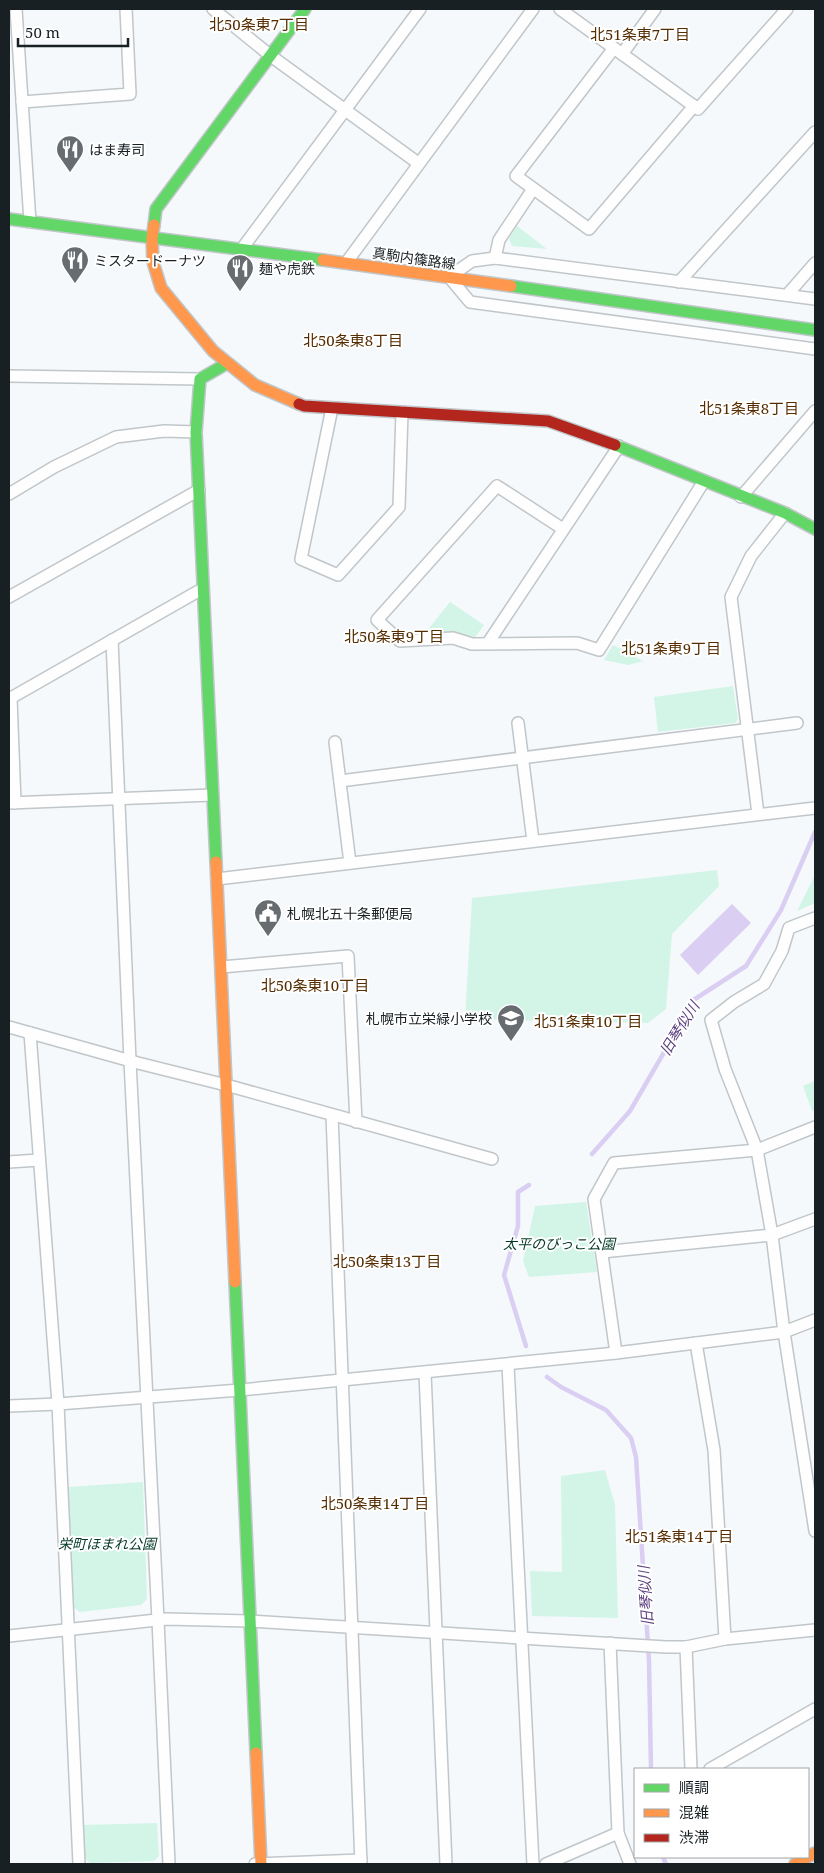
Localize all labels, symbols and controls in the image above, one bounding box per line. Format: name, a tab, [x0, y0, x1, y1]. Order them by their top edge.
district label: 北50条東7丁目	[209, 14, 309, 34]
scale bar	[18, 15, 128, 47]
text: 50 m	[25, 22, 60, 42]
district label: 北51条東7丁目	[590, 24, 690, 44]
restaurant icon: はま寿司	[55, 134, 85, 173]
place label: はま寿司	[89, 140, 145, 159]
street label: 真駒内篠路線	[371, 243, 457, 273]
restaurant icon: ミスタードーナツ	[60, 245, 90, 284]
place label: ミスタードーナツ	[94, 251, 206, 270]
restaurant icon: 麺や虎鉄	[225, 253, 255, 292]
place label: 麺や虎鉄	[259, 259, 315, 278]
district label: 北50条東8丁目	[303, 330, 403, 350]
district label: 北51条東8丁目	[699, 398, 799, 418]
district label: 北50条東9丁目	[344, 626, 444, 646]
district label: 北51条東9丁目	[621, 638, 721, 658]
public building icon: 札幌北五十条郵便局	[253, 898, 283, 937]
place label: 札幌北五十条郵便局	[287, 904, 413, 923]
district label: 北50条東10丁目	[261, 975, 369, 995]
water label: 旧琴似川	[655, 996, 704, 1059]
school or university icon: 札幌市立栄緑小学校	[496, 1003, 526, 1042]
place label: 札幌市立栄緑小学校	[366, 1009, 492, 1028]
district label: 北51条東10丁目	[534, 1011, 642, 1031]
park label: 太平のびっこ公園	[503, 1234, 617, 1253]
district label: 北50条東13丁目	[333, 1251, 441, 1271]
district label: 北50条東14丁目	[321, 1493, 429, 1513]
district label: 北51条東14丁目	[625, 1526, 733, 1546]
park label: 栄町ほまれ公園	[58, 1534, 158, 1553]
water label: 旧琴似川	[633, 1563, 657, 1627]
legend	[634, 1768, 809, 1858]
text: 順調	[679, 1777, 709, 1797]
text: 混雑	[679, 1802, 709, 1822]
text: 渋滞	[679, 1827, 709, 1847]

